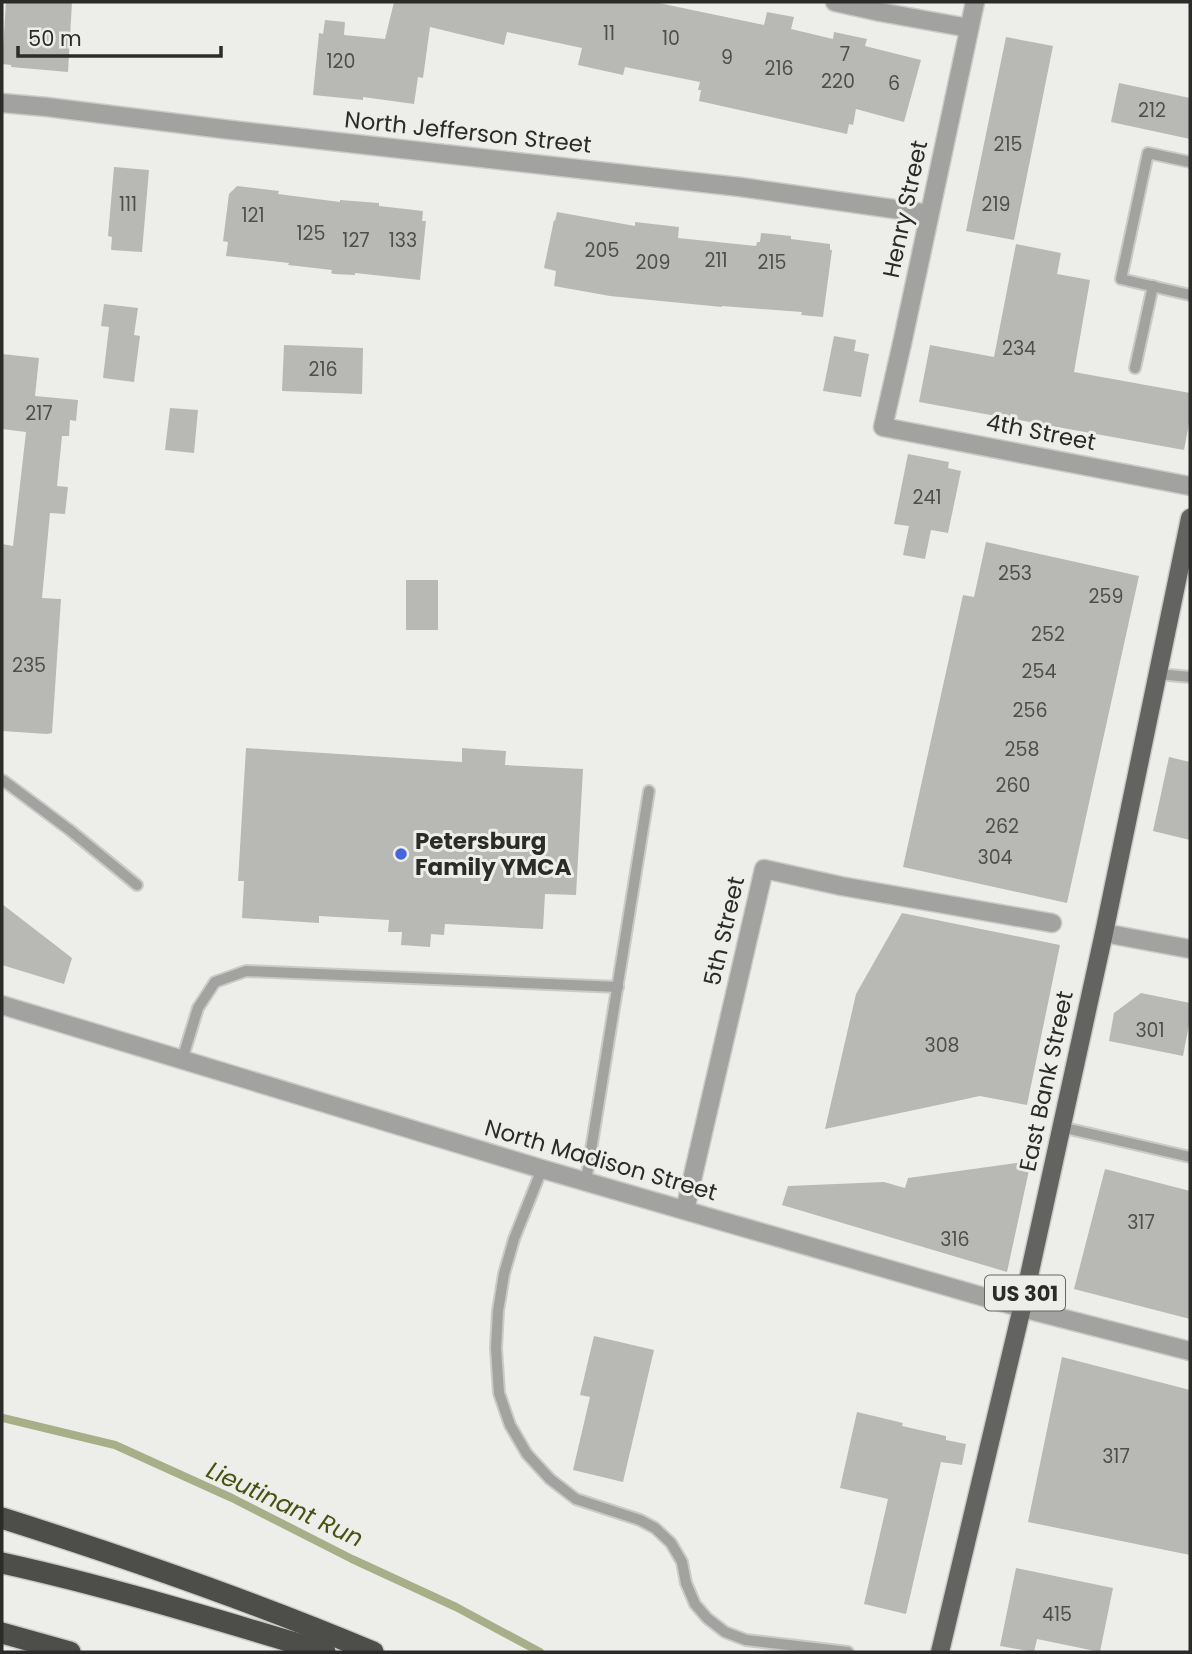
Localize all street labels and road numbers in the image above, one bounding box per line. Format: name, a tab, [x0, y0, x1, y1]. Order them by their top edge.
street label: North Jefferson Street	[343, 103, 593, 161]
street label: Henry Street	[875, 137, 935, 281]
street label: 4th Street	[983, 406, 1099, 458]
street label: 5th Street	[696, 873, 752, 989]
street label: East Bank Street	[1011, 988, 1081, 1174]
street label: North Madison Street	[481, 1112, 721, 1208]
road number: US 301	[985, 1276, 1065, 1310]

